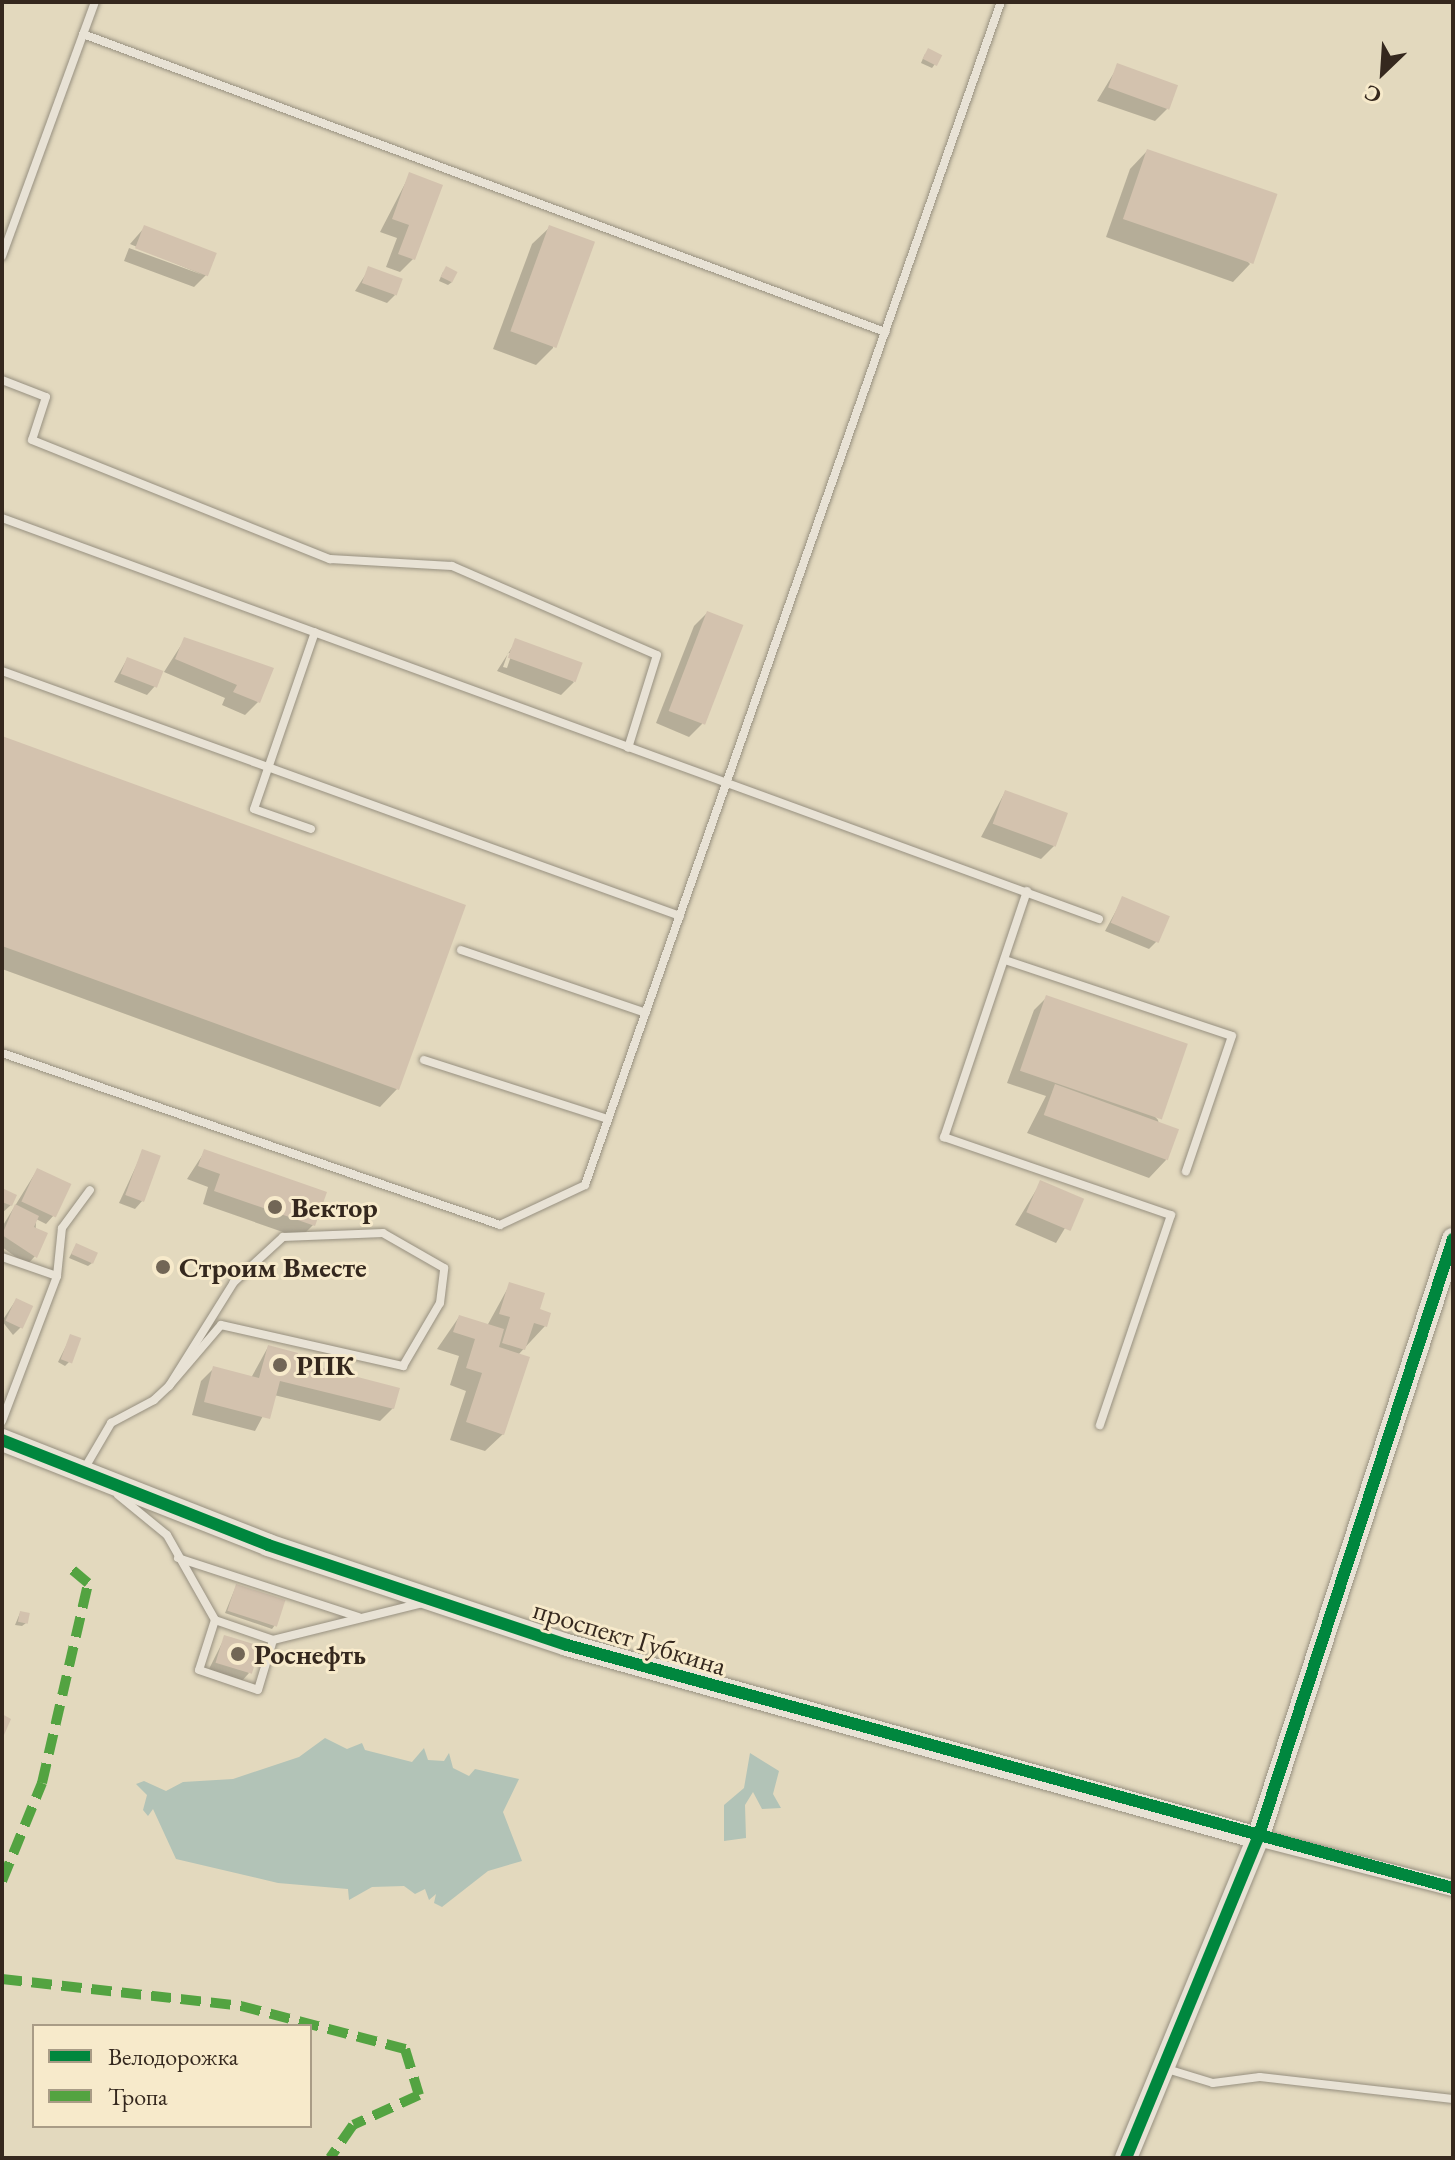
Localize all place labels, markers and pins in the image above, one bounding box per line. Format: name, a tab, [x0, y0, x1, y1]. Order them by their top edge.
place label: Вектор	[291, 1190, 378, 1224]
marker: Вектор	[266, 1198, 284, 1216]
place label: Строим Вместе	[179, 1250, 367, 1284]
marker: Строим Вместе	[154, 1258, 172, 1276]
place label: РПК	[296, 1348, 355, 1382]
marker: РПК	[271, 1356, 289, 1374]
place label: Роснефть	[254, 1637, 366, 1671]
marker: Роснефть	[229, 1645, 247, 1663]

